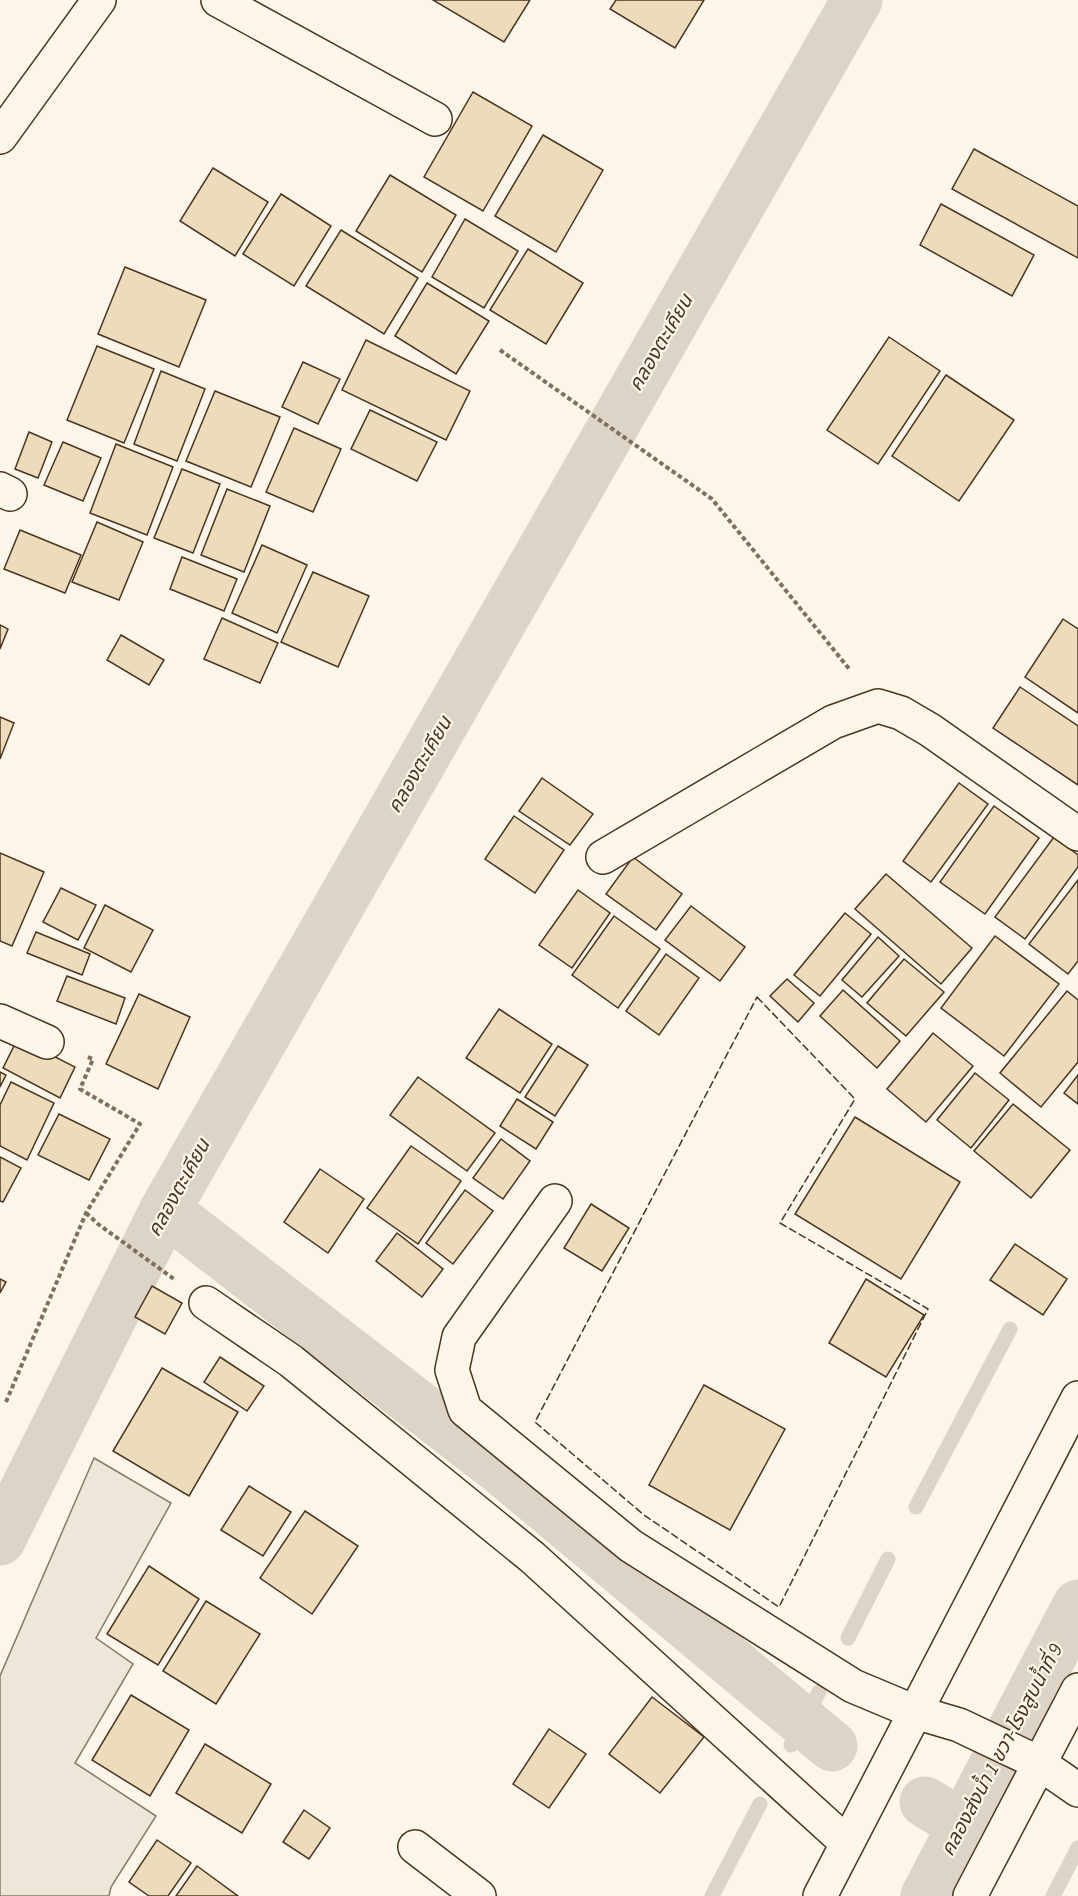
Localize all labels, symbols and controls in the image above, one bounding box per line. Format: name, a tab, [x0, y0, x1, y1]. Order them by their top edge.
water label: คลองตะเคียน	[622, 288, 701, 397]
water label: คลองตะเคียน	[381, 710, 460, 819]
water label: คลองตะเคียน	[141, 1133, 218, 1242]
water label: คลองส่งน้ำ 1 ขวา-โรงสูบน้ำที่ 9	[933, 1638, 1070, 1861]

